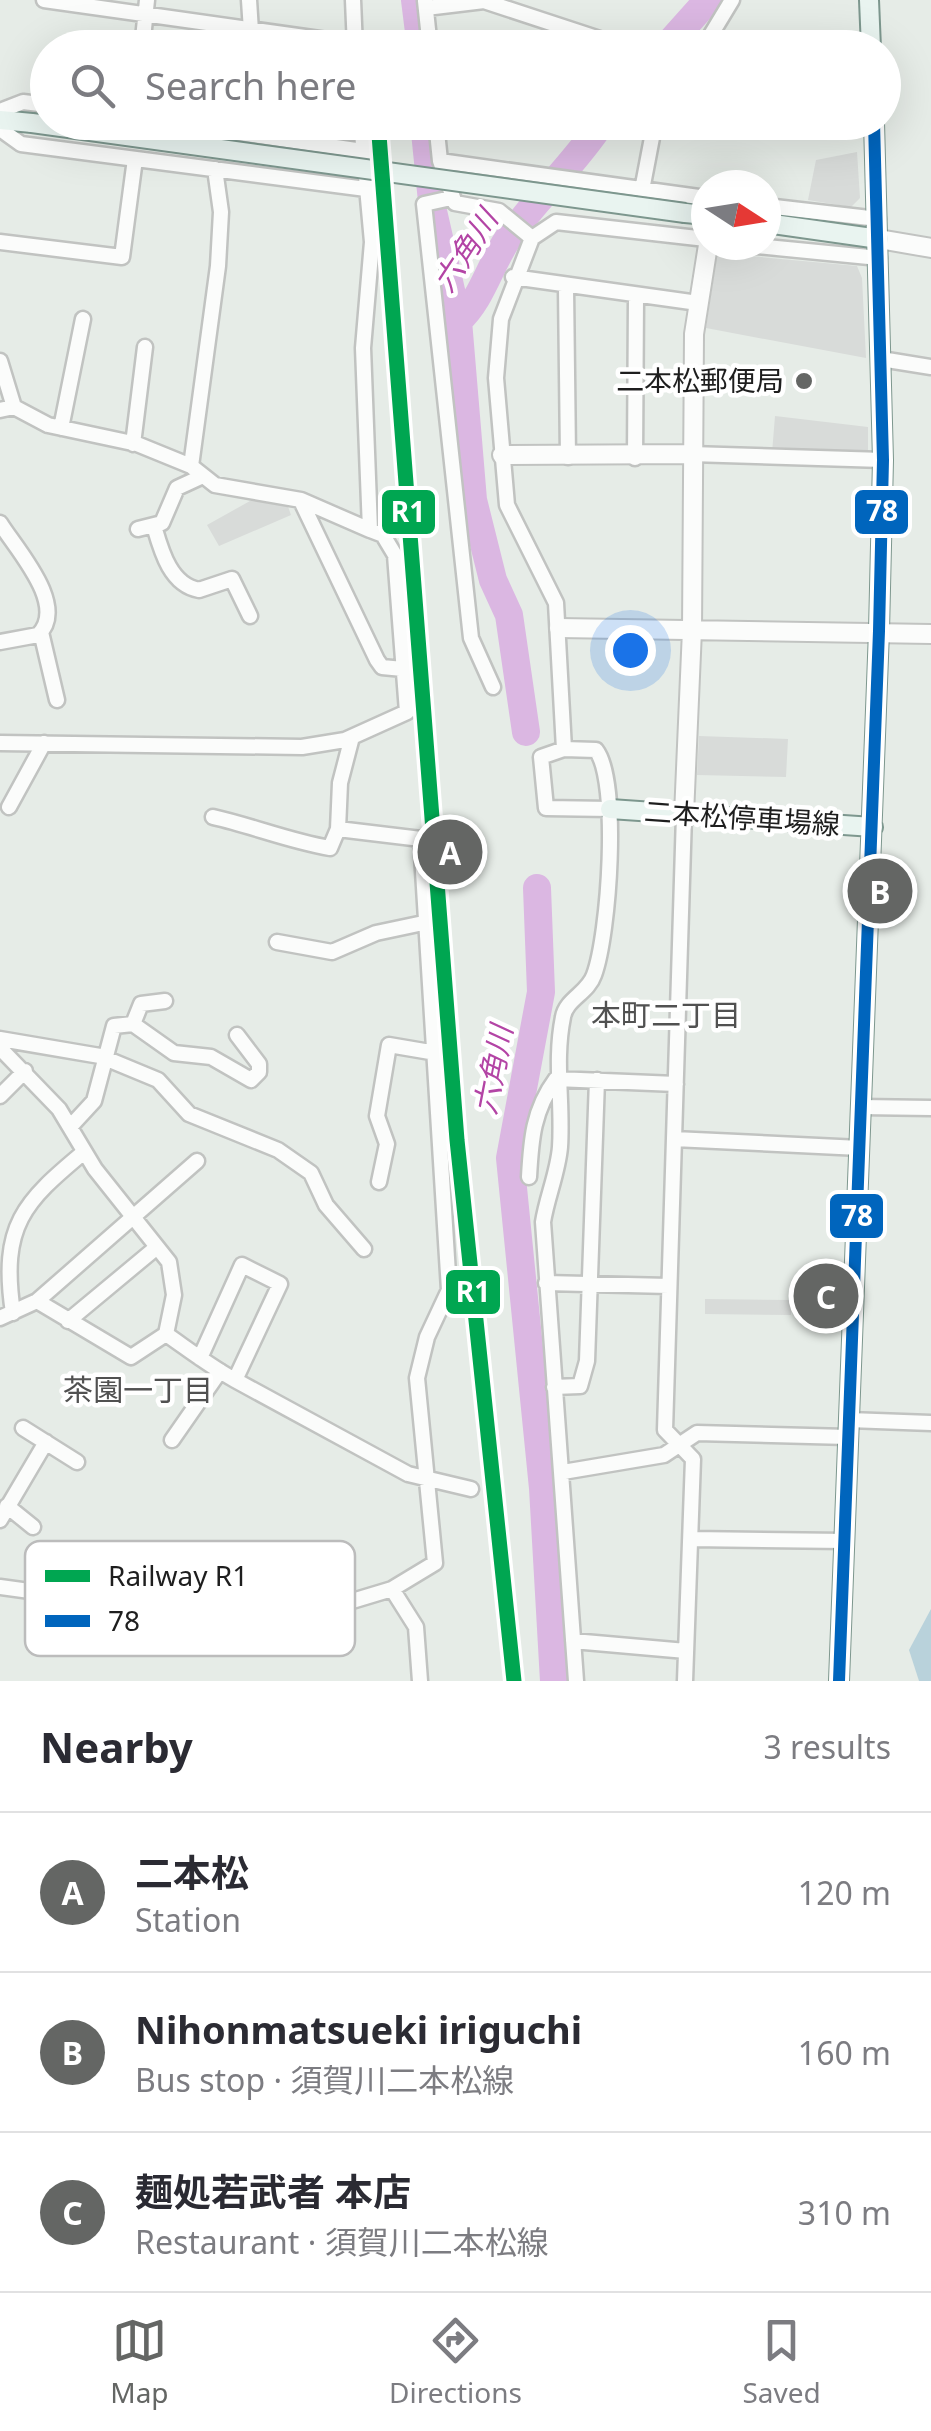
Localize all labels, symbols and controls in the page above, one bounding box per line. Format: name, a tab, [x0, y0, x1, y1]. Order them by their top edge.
search box	[30, 30, 901, 140]
icon: search	[65, 58, 120, 113]
text: Search here	[145, 59, 356, 111]
north arrow	[691, 170, 781, 260]
water label: 六角川	[423, 199, 508, 299]
place label: 二本松郵便局	[616, 361, 784, 399]
marker: 二本松郵便局	[793, 370, 815, 392]
line badge: R1	[380, 488, 437, 536]
line badge: 78	[853, 488, 910, 536]
text: 78	[866, 491, 898, 529]
text: R1	[391, 492, 425, 530]
your location	[605, 625, 656, 676]
street label: 二本松停車場線	[643, 791, 841, 843]
pin: A	[418, 814, 482, 890]
pin: B	[848, 854, 912, 928]
district label: 本町二丁目	[591, 994, 741, 1035]
water label: 六角川	[464, 1019, 522, 1118]
line badge: 78	[828, 1192, 885, 1240]
text: 78	[841, 1196, 873, 1234]
pin: C	[794, 1258, 858, 1334]
line badge: R1	[444, 1268, 502, 1316]
text: R1	[456, 1272, 490, 1310]
district label: 茶園一丁目	[63, 1369, 213, 1410]
legend	[25, 1541, 355, 1656]
text: Railway R1	[108, 1556, 248, 1594]
text: 78	[108, 1601, 140, 1639]
text: Nearby	[40, 1718, 193, 1775]
text: 3 results	[764, 1725, 891, 1768]
text: 二本松	[135, 1846, 249, 1898]
text: A	[61, 1871, 84, 1914]
text: 120 m	[798, 1871, 891, 1914]
text: Station	[135, 1898, 241, 1941]
text: Nihonmatsueki iriguchi	[135, 2003, 582, 2055]
text: B	[62, 2031, 83, 2074]
text: 160 m	[798, 2031, 891, 2074]
text: Bus stop · 須賀川二本松線	[135, 2058, 514, 2101]
text: 麺処若武者 本店	[135, 2165, 411, 2217]
text: C	[62, 2191, 83, 2234]
text: 310 m	[798, 2191, 891, 2234]
text: Restaurant · 須賀川二本松線	[135, 2220, 549, 2263]
tab: Map	[110, 2313, 169, 2411]
tab: Directions	[389, 2313, 522, 2411]
tab: Saved	[742, 2313, 821, 2411]

